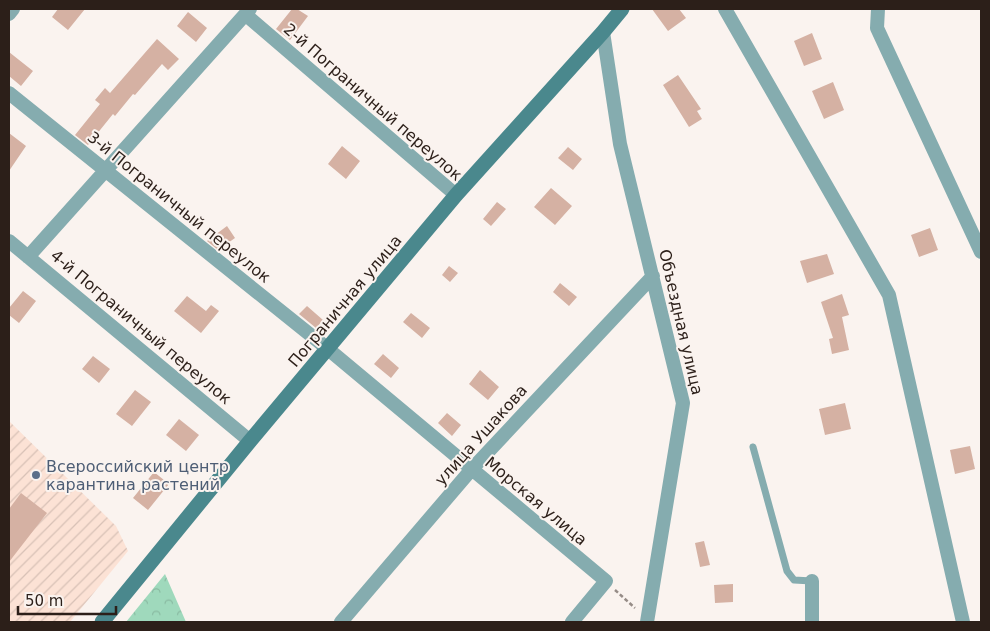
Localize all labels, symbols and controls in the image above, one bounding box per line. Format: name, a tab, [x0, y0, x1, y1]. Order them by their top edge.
street label: 2-й Пограничный переулок	[280, 19, 466, 185]
street label: 3-й Пограничный переулок	[84, 127, 275, 287]
street label: Пограничная улица	[284, 231, 406, 371]
street label: 4-й Пограничный переулок	[47, 246, 235, 408]
street label: Объездная улица	[655, 247, 707, 397]
street label: улица Ушакова	[431, 381, 531, 489]
street label: Морская улица	[481, 453, 591, 549]
place label: Всероссийский центр карантина растений	[46, 457, 229, 494]
marker: Всероссийский центр карантина растений	[30, 469, 42, 481]
scale bar	[18, 584, 115, 616]
text: 50 m	[25, 592, 63, 610]

